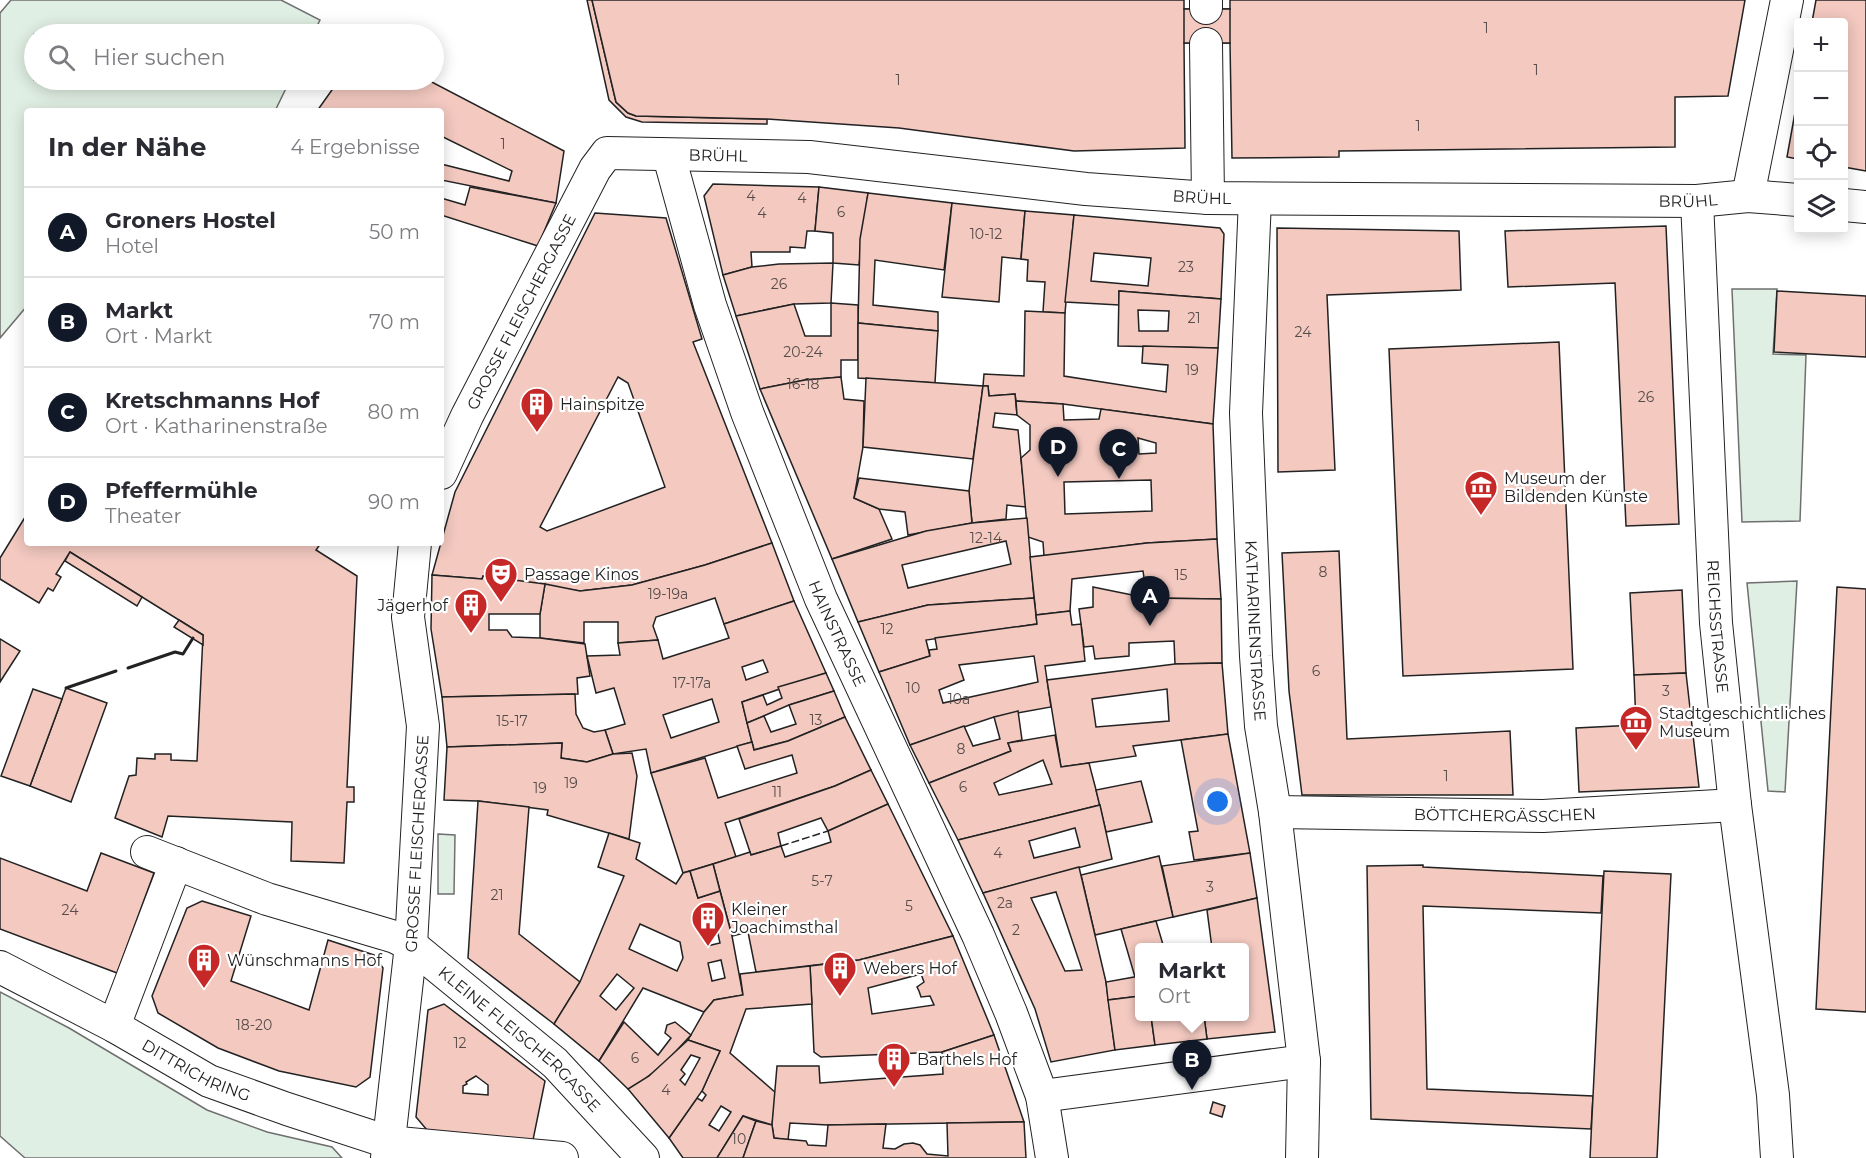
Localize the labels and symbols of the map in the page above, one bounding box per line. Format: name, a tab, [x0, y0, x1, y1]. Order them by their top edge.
house number: 1	[1483, 19, 1489, 37]
house number: 1	[1533, 61, 1539, 79]
house number: 1	[895, 71, 901, 89]
house number: 1	[1415, 117, 1421, 135]
house number: 1	[500, 135, 506, 153]
street label: BRÜHL	[689, 145, 748, 166]
street label: BRÜHL	[1172, 186, 1232, 208]
house number: 4	[746, 187, 756, 205]
house number: 4	[797, 189, 807, 207]
street label: BRÜHL	[1658, 190, 1719, 211]
house number: 6	[837, 203, 846, 221]
house number: 4	[757, 204, 767, 222]
street label: GROSSE FLEISCHERGASSE	[463, 211, 580, 413]
house number: 10-12	[970, 225, 1002, 243]
house number: 23	[1178, 258, 1194, 276]
house number: 26	[771, 275, 788, 293]
house number: 21	[1187, 309, 1201, 327]
house number: 24	[1295, 323, 1312, 341]
house number: 20-24	[783, 343, 823, 361]
house number: 19	[1185, 361, 1199, 379]
house number: 16-18	[787, 375, 819, 393]
building icon: Hainspitze	[519, 386, 555, 433]
house number: 26	[1638, 388, 1655, 406]
place label: Hainspitze	[560, 395, 645, 414]
pin: D	[1038, 428, 1078, 477]
pin: C	[1100, 430, 1138, 479]
museum icon: Museum der Bildenden Künste	[1463, 469, 1499, 516]
place label: Museum der Bildenden Künste	[1504, 469, 1648, 506]
house number: 12-14	[970, 529, 1003, 547]
street label: KATHARINENSTRASSE	[1241, 540, 1270, 722]
theatre icon: Passage Kinos	[483, 556, 519, 603]
street label: REICHSSTRASSE	[1703, 559, 1732, 694]
house number: 8	[1319, 563, 1328, 581]
place label: Passage Kinos	[524, 565, 639, 584]
house number: 15	[1175, 566, 1188, 584]
pin: A	[1130, 576, 1170, 626]
street label: HAINSTRASSE	[805, 578, 870, 690]
house number: 19-19a	[648, 585, 688, 603]
building icon: Jägerhof	[453, 587, 489, 634]
place label: Jägerhof	[376, 596, 449, 615]
house number: 12	[880, 620, 894, 638]
house number: 6	[1312, 662, 1321, 680]
house number: 17-17a	[673, 674, 711, 692]
house number: 10	[906, 679, 920, 697]
house number: 3	[1662, 682, 1670, 700]
house number: 10a	[948, 690, 970, 708]
museum icon: Stadtgeschichtliches Museum	[1618, 704, 1654, 751]
place label: Stadtgeschichtliches Museum	[1659, 704, 1826, 741]
house number: 13	[810, 711, 823, 729]
house number: 15-17	[496, 712, 528, 730]
street label: GROSSE FLEISCHERGASSE	[401, 734, 433, 953]
house number: 8	[957, 740, 966, 758]
house number: 1	[1443, 767, 1449, 785]
house number: 19	[564, 774, 578, 792]
house number: 6	[959, 778, 968, 796]
house number: 19	[533, 779, 547, 797]
house number: 11	[772, 783, 782, 801]
your location	[1203, 787, 1232, 816]
street label: BÖTTCHERGÄSSCHEN	[1414, 804, 1596, 826]
house number: 4	[993, 844, 1003, 862]
house number: 5-7	[811, 872, 833, 890]
house number: 3	[1206, 878, 1214, 896]
house number: 21	[490, 886, 504, 904]
house number: 2a	[997, 894, 1013, 912]
house number: 5	[905, 897, 913, 915]
building icon: Kleiner Joachimsthal	[690, 900, 726, 947]
place label: Kleiner Joachimsthal	[730, 900, 838, 937]
house number: 24	[62, 901, 79, 919]
house number: 2	[1012, 921, 1020, 939]
building icon: Wünschmanns Hof	[186, 942, 222, 989]
building icon: Webers Hof	[822, 950, 858, 997]
place label: Wünschmanns Hof	[227, 951, 382, 970]
place label: Webers Hof	[863, 959, 957, 978]
street label: KLEINE FLEISCHERGASSE	[435, 962, 604, 1116]
house number: 18-20	[236, 1016, 272, 1034]
house number: 12	[453, 1034, 467, 1052]
street label: DITTRICHRING	[138, 1035, 253, 1105]
pin: B	[1172, 1040, 1212, 1090]
building icon: Barthels Hof	[876, 1041, 912, 1088]
house number: 6	[631, 1049, 640, 1067]
place label: Barthels Hof	[917, 1050, 1017, 1069]
house number: 4	[661, 1081, 671, 1099]
house number: 10	[732, 1130, 746, 1148]

